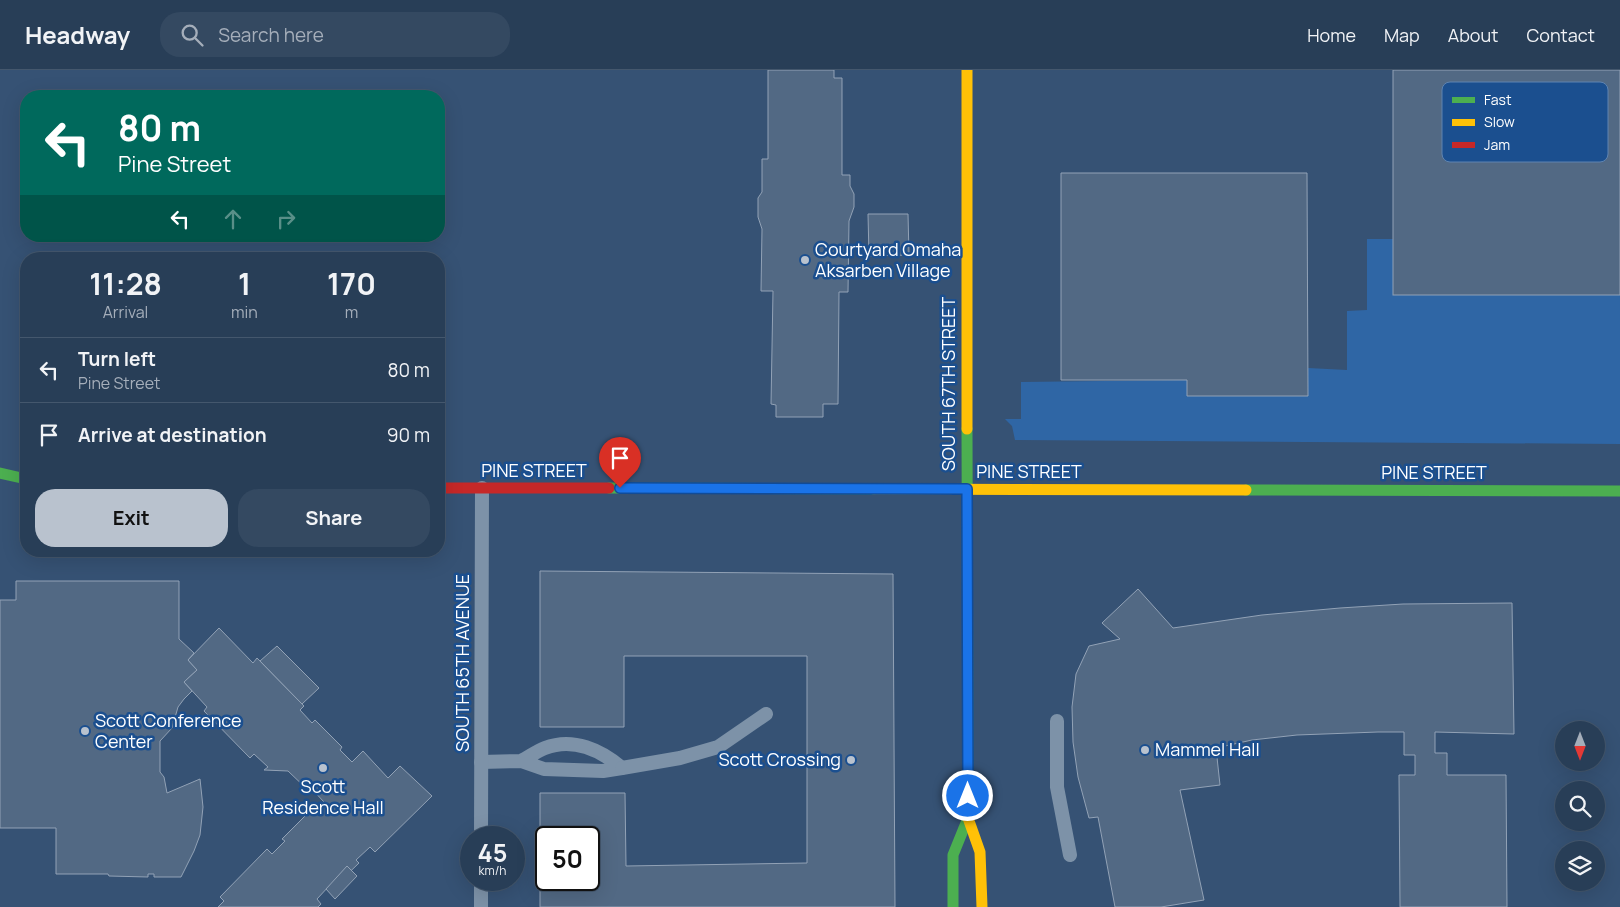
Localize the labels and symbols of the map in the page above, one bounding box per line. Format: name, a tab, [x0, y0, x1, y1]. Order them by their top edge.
legend	[1442, 82, 1608, 162]
text: Fast	[1484, 90, 1512, 109]
text: Slow	[1484, 112, 1515, 131]
text: Jam	[1484, 135, 1510, 154]
place label: Courtyard Omaha Aksarben Village	[815, 237, 961, 282]
marker: Courtyard Omaha Aksarben Village	[799, 254, 811, 266]
street label: SOUTH 67TH STREET	[936, 296, 960, 471]
pin	[599, 437, 641, 488]
street label: PINE STREET	[481, 458, 587, 482]
street label: PINE STREET	[976, 459, 1082, 483]
street label: PINE STREET	[1381, 460, 1487, 484]
street label: SOUTH 65TH AVENUE	[450, 574, 474, 752]
place label: Scott Conference Center	[95, 708, 242, 753]
north arrow	[1555, 721, 1605, 771]
marker: Scott Conference Center	[79, 725, 91, 737]
place label: Mammel Hall	[1155, 737, 1260, 761]
marker: Mammel Hall	[1139, 744, 1151, 756]
place label: Scott Crossing	[718, 747, 841, 771]
marker: Scott Crossing	[845, 754, 857, 766]
marker: Scott Residence Hall	[317, 762, 329, 774]
position arrow	[941, 769, 993, 821]
place label: Scott Residence Hall	[262, 774, 384, 819]
speed limit sign: 50	[535, 826, 600, 891]

